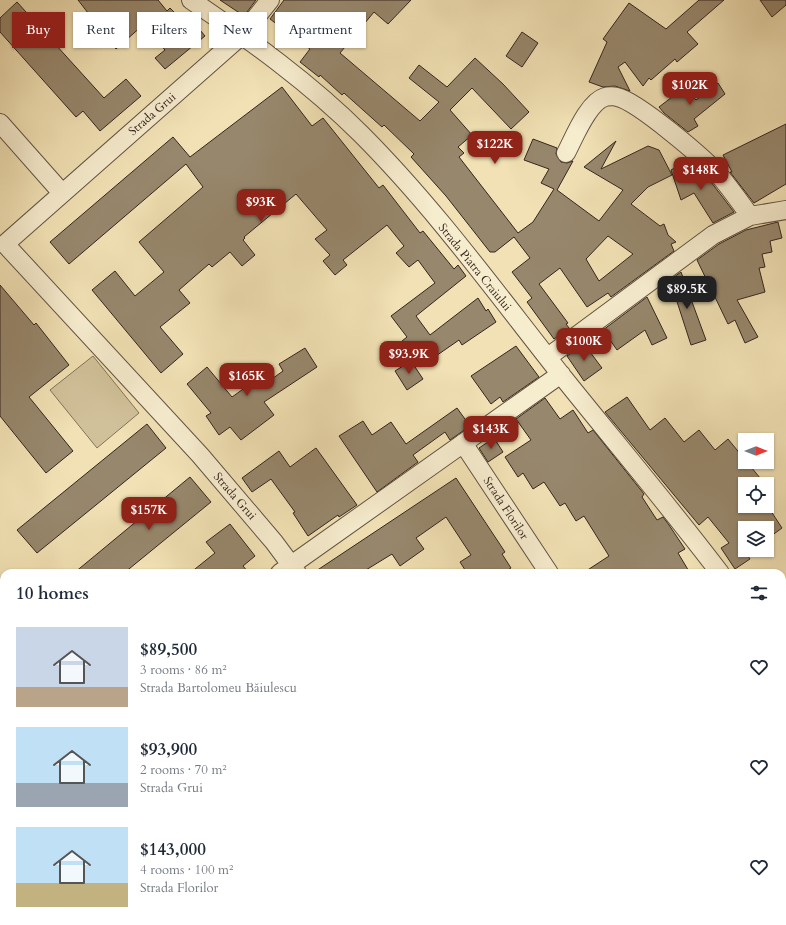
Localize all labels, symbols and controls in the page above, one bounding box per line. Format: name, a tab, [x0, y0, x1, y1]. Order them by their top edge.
chip: Buy	[12, 12, 65, 48]
chip: Rent	[73, 12, 129, 48]
chip: Filters	[137, 12, 201, 48]
chip: New	[209, 12, 267, 48]
chip: Apartment	[275, 12, 366, 48]
pin: $102K	[662, 72, 718, 106]
text: $102K	[671, 76, 709, 94]
street label: Strada Grui	[125, 89, 180, 139]
pin: $122K	[467, 131, 523, 165]
text: $122K	[476, 135, 514, 153]
pin: $148K	[673, 157, 729, 191]
text: $148K	[682, 161, 720, 179]
pin: $93K	[237, 189, 285, 223]
text: $93K	[246, 193, 276, 211]
street label: Strada Piatra Craiului	[435, 220, 516, 315]
pin: $89.5K	[654, 276, 720, 310]
text: $89.5K	[667, 280, 707, 298]
pin: $100K	[556, 328, 612, 362]
text: $100K	[565, 332, 603, 350]
pin: $93.9K	[376, 341, 442, 375]
text: $93.9K	[389, 345, 429, 363]
pin: $165K	[219, 363, 275, 397]
text: $165K	[228, 367, 266, 385]
pin: $143K	[463, 416, 519, 450]
text: $143K	[472, 420, 510, 438]
north arrow	[738, 433, 774, 469]
map controls	[738, 433, 774, 557]
street label: Strada Grui	[210, 469, 260, 524]
street label: Strada Florilor	[480, 473, 533, 543]
button: locate	[738, 477, 774, 513]
pin: $157K	[121, 497, 177, 531]
text: $157K	[130, 501, 168, 519]
button: layers	[738, 521, 774, 557]
text: 10 homes	[16, 582, 89, 605]
icon: filters	[748, 582, 770, 604]
text: $89,500	[140, 638, 197, 661]
icon: home	[48, 643, 96, 691]
icon: heart	[748, 656, 770, 678]
text: 3 rooms · 86 m²	[140, 661, 227, 679]
text: Strada Bartolomeu Băiulescu	[140, 679, 297, 697]
text: $93,900	[140, 738, 197, 761]
icon: home	[48, 743, 96, 791]
icon: heart	[748, 756, 770, 778]
text: 2 rooms · 70 m²	[140, 761, 227, 779]
text: Strada Grui	[140, 779, 203, 797]
text: $143,000	[140, 838, 206, 861]
icon: home	[48, 843, 96, 891]
icon: heart	[748, 856, 770, 878]
text: 4 rooms · 100 m²	[140, 861, 233, 879]
text: Strada Florilor	[140, 879, 218, 897]

